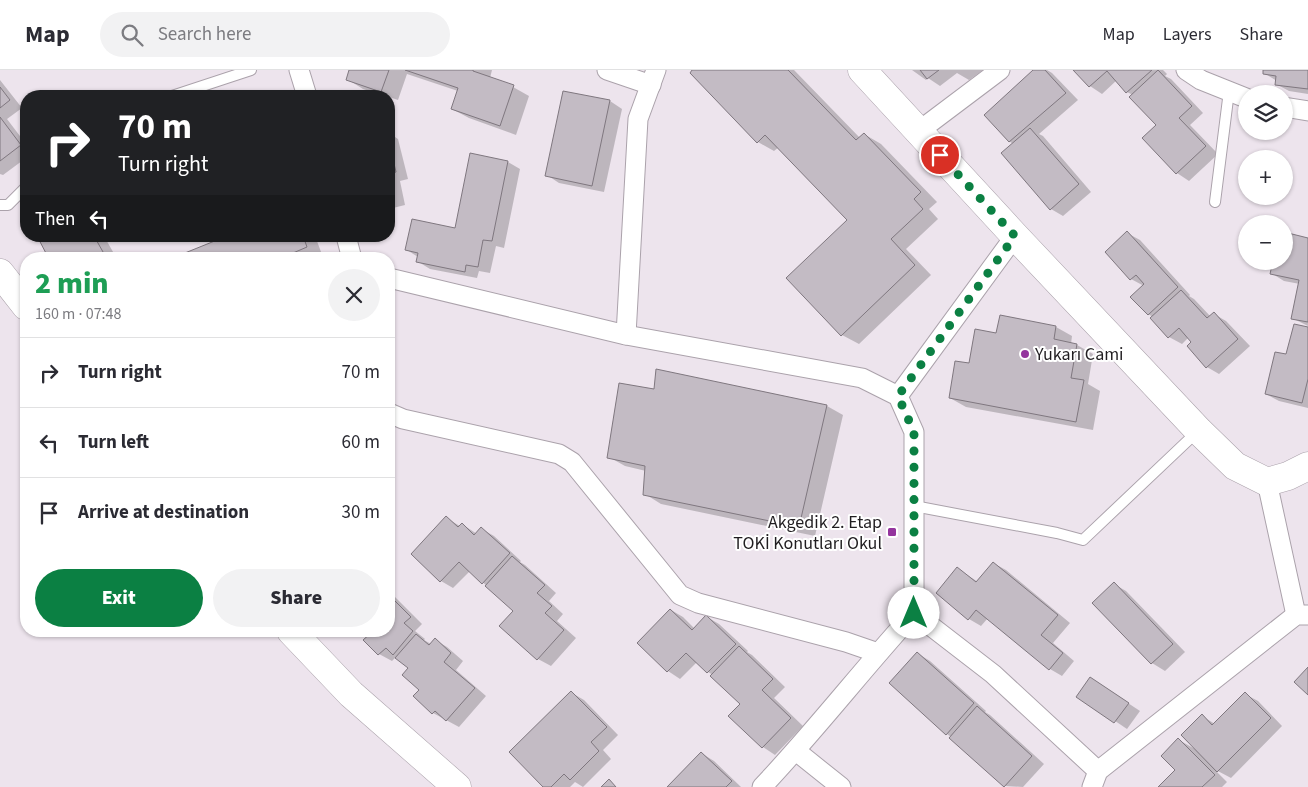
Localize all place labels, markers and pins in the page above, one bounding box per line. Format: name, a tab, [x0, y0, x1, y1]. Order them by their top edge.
pin	[919, 134, 961, 176]
place label: Yukarı Cami	[1034, 342, 1124, 367]
marker: Yukarı Cami	[1019, 348, 1031, 360]
place label: Akgedik 2. Etap TOKİ Konutları Okul	[733, 510, 882, 556]
marker: Akgedik 2. Etap TOKİ Konutları Okul	[886, 526, 898, 538]

